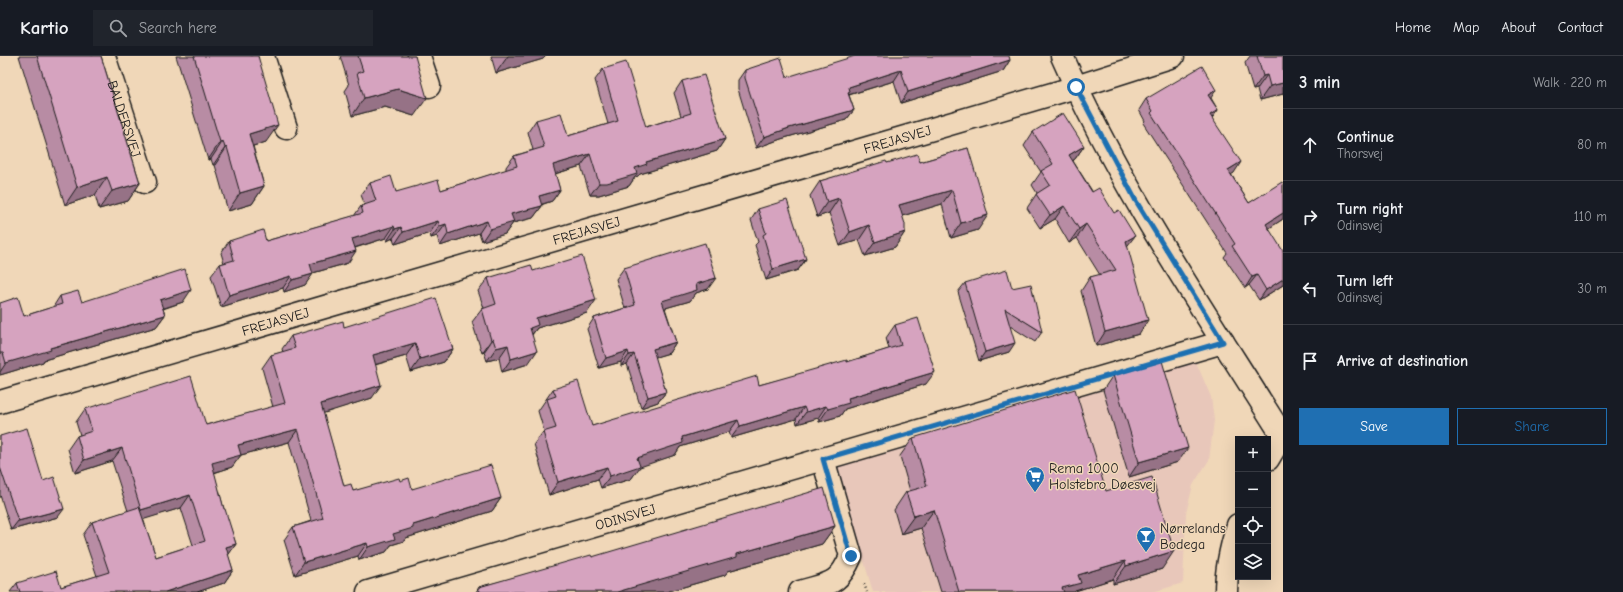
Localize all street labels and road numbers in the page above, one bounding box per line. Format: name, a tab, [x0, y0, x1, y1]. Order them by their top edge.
street label: BALDERSVEJ	[104, 78, 145, 159]
street label: FREJASVEJ	[862, 121, 933, 157]
street label: FREJASVEJ	[551, 212, 622, 248]
street label: FREJASVEJ	[240, 303, 311, 339]
street label: ODINSVEJ	[593, 500, 657, 534]

